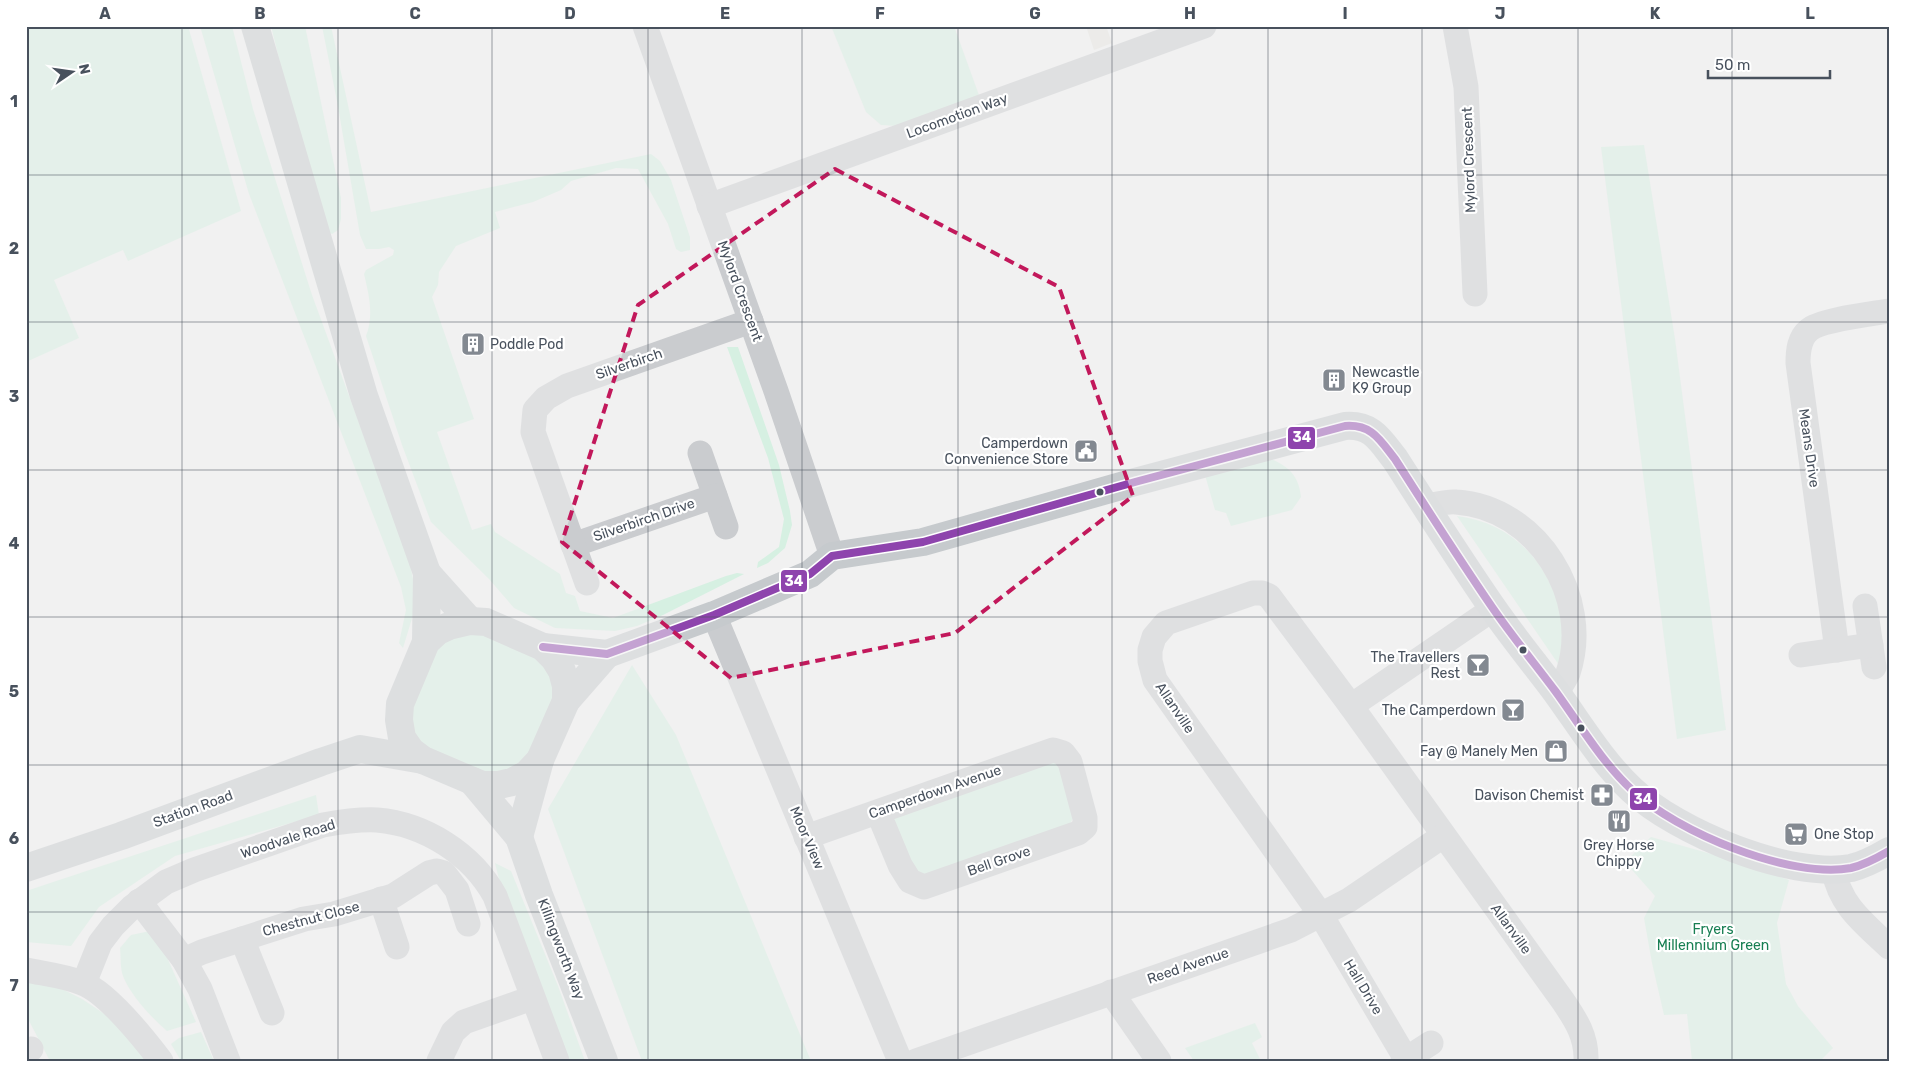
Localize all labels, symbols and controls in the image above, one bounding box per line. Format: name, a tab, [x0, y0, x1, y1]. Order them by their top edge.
text: A	[99, 4, 111, 23]
text: B	[254, 4, 266, 23]
text: C	[409, 4, 421, 23]
text: D	[564, 4, 576, 23]
text: E	[720, 4, 730, 23]
text: F	[875, 4, 885, 23]
text: G	[1029, 4, 1041, 23]
text: H	[1184, 4, 1196, 23]
text: I	[1342, 4, 1348, 23]
text: J	[1495, 4, 1505, 23]
text: K	[1650, 4, 1661, 23]
text: L	[1805, 4, 1815, 23]
north arrow	[48, 48, 98, 98]
scale bar	[1708, 48, 1830, 80]
text: 50 m	[1715, 56, 1750, 74]
text: N	[75, 62, 94, 76]
street label: Locomotion Way	[904, 90, 1010, 142]
text: 1	[10, 92, 18, 111]
street label: Mylord Crescent	[1459, 106, 1479, 213]
street label: Mylord Crescent	[714, 238, 766, 344]
text: 2	[9, 239, 19, 258]
building icon: Poddle Pod	[460, 331, 486, 357]
place label: Poddle Pod	[490, 336, 564, 353]
street label: Silverbirch	[593, 345, 665, 383]
place label: Newcastle K9 Group	[1352, 364, 1420, 397]
building icon: Newcastle K9 Group	[1321, 367, 1347, 393]
text: 3	[9, 387, 19, 406]
street label: Means Drive	[1795, 407, 1823, 489]
line badge: 34	[1287, 426, 1316, 450]
text: 34	[1293, 429, 1312, 446]
place label: Camperdown Convenience Store	[945, 435, 1068, 468]
public building icon: Camperdown Convenience Store	[1073, 438, 1099, 464]
unlabelled marker	[1095, 487, 1105, 497]
street label: Silverbirch Drive	[591, 495, 697, 545]
text: 4	[9, 534, 20, 553]
line badge: 34	[780, 569, 808, 593]
text: 34	[785, 573, 804, 590]
unlabelled marker	[1518, 645, 1528, 655]
place label: The Travellers Rest	[1371, 649, 1461, 682]
bar icon: The Travellers Rest	[1465, 652, 1491, 678]
street label: Allanville	[1152, 679, 1198, 737]
text: 5	[9, 682, 19, 701]
bar icon: The Camperdown	[1500, 697, 1526, 723]
place label: The Camperdown	[1382, 702, 1496, 719]
unlabelled marker	[1576, 723, 1586, 733]
shop icon: Fay @ Manely Men	[1543, 738, 1569, 764]
place label: Fay @ Manely Men	[1420, 743, 1538, 760]
street label: Camperdown Avenue	[867, 761, 1004, 823]
pharmacy icon: Davison Chemist	[1589, 782, 1615, 808]
street label: Station Road	[151, 787, 235, 831]
place label: Davison Chemist	[1474, 787, 1585, 804]
line badge: 34	[1629, 787, 1658, 811]
text: 34	[1634, 791, 1653, 808]
street label: Moor View	[786, 804, 828, 872]
restaurant icon: Grey Horse Chippy	[1606, 808, 1632, 834]
street label: Woodvale Road	[239, 816, 337, 862]
supermarket icon: One Stop	[1783, 821, 1809, 847]
place label: One Stop	[1814, 826, 1874, 843]
text: 6	[9, 829, 19, 848]
place label: Grey Horse Chippy	[1583, 837, 1655, 870]
street label: Bell Grove	[965, 842, 1033, 880]
street label: Killingworth Way	[534, 896, 588, 1002]
street label: Chestnut Close	[261, 898, 362, 940]
street label: Allanville	[1487, 901, 1535, 958]
park label: Fryers Millennium Green	[1657, 921, 1769, 954]
street label: Reed Avenue	[1145, 944, 1231, 988]
street label: Hall Drive	[1340, 956, 1386, 1018]
text: 7	[9, 976, 19, 995]

